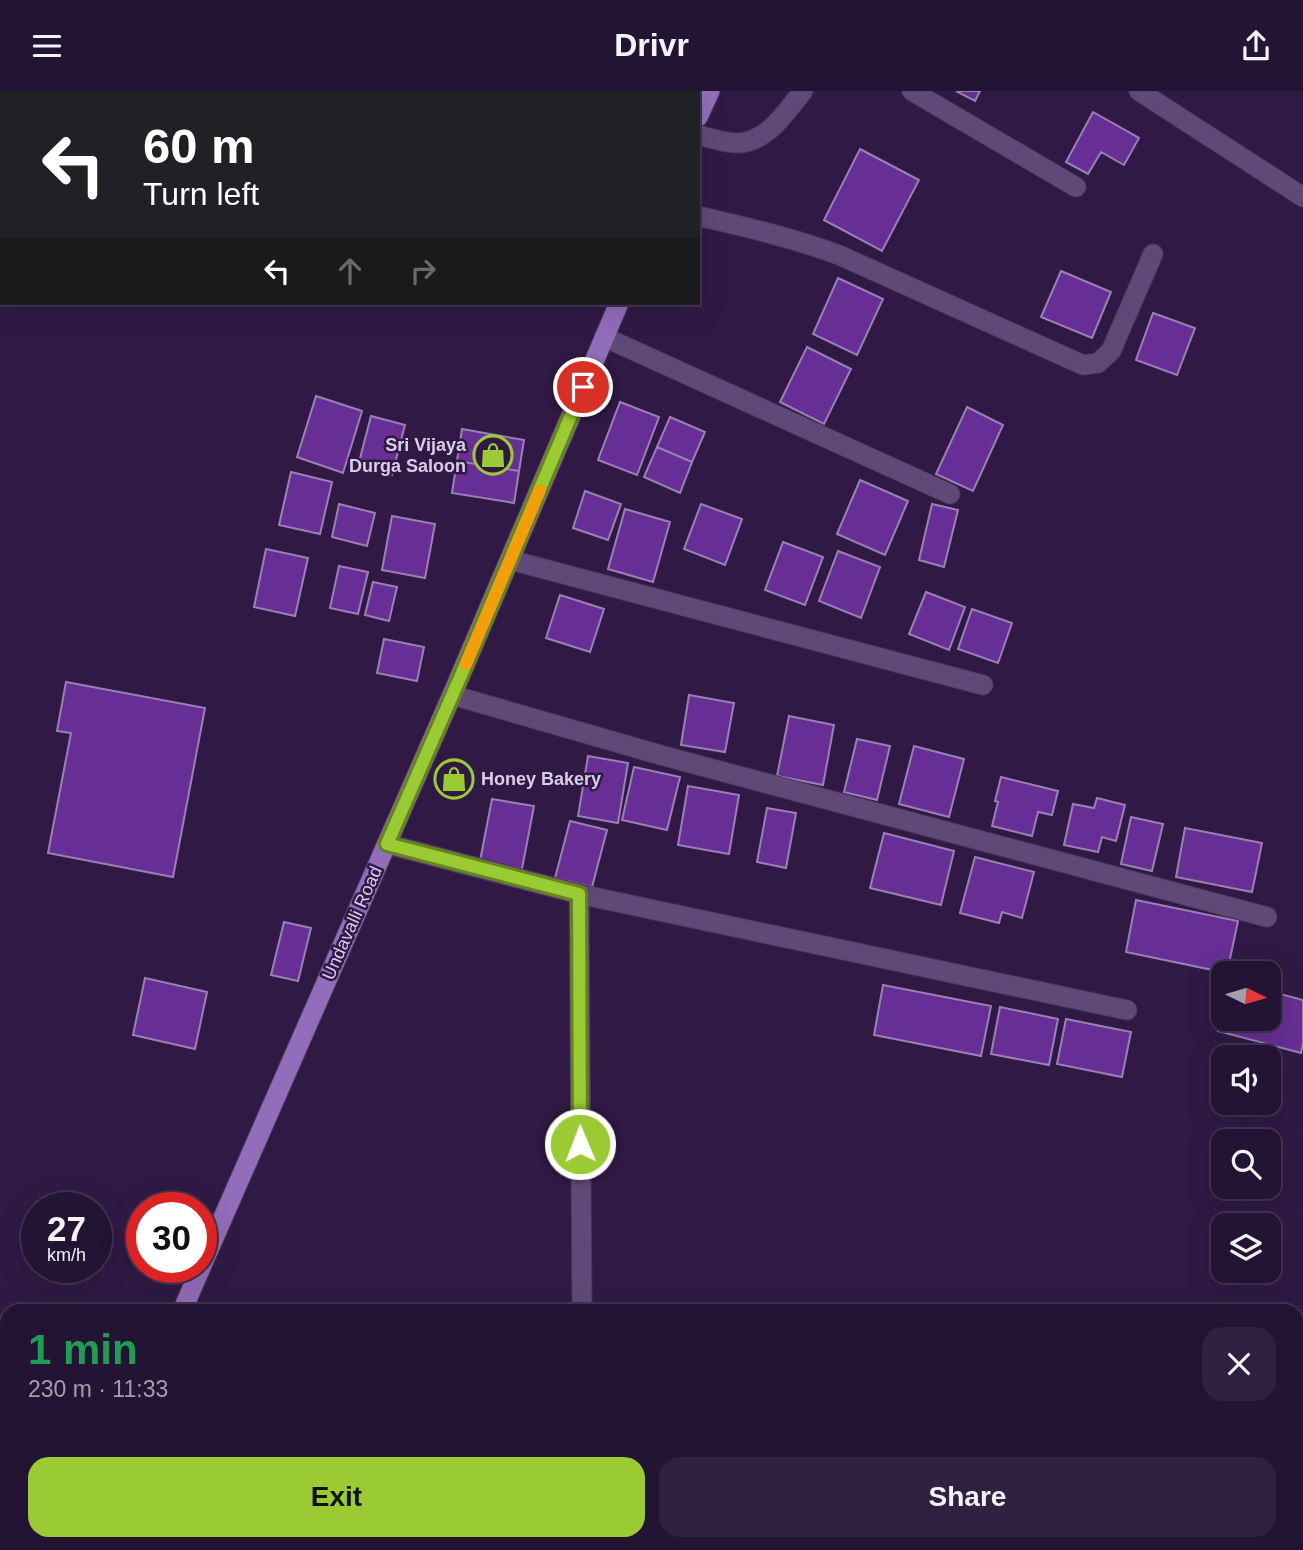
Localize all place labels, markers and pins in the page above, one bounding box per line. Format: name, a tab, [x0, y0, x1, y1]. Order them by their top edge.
pin	[553, 357, 613, 417]
shop icon: Sri Vijaya Durga Saloon	[472, 434, 514, 476]
place label: Sri Vijaya Durga Saloon	[349, 435, 467, 476]
shop icon: Honey Bakery	[433, 758, 475, 800]
place label: Honey Bakery	[481, 769, 601, 789]

